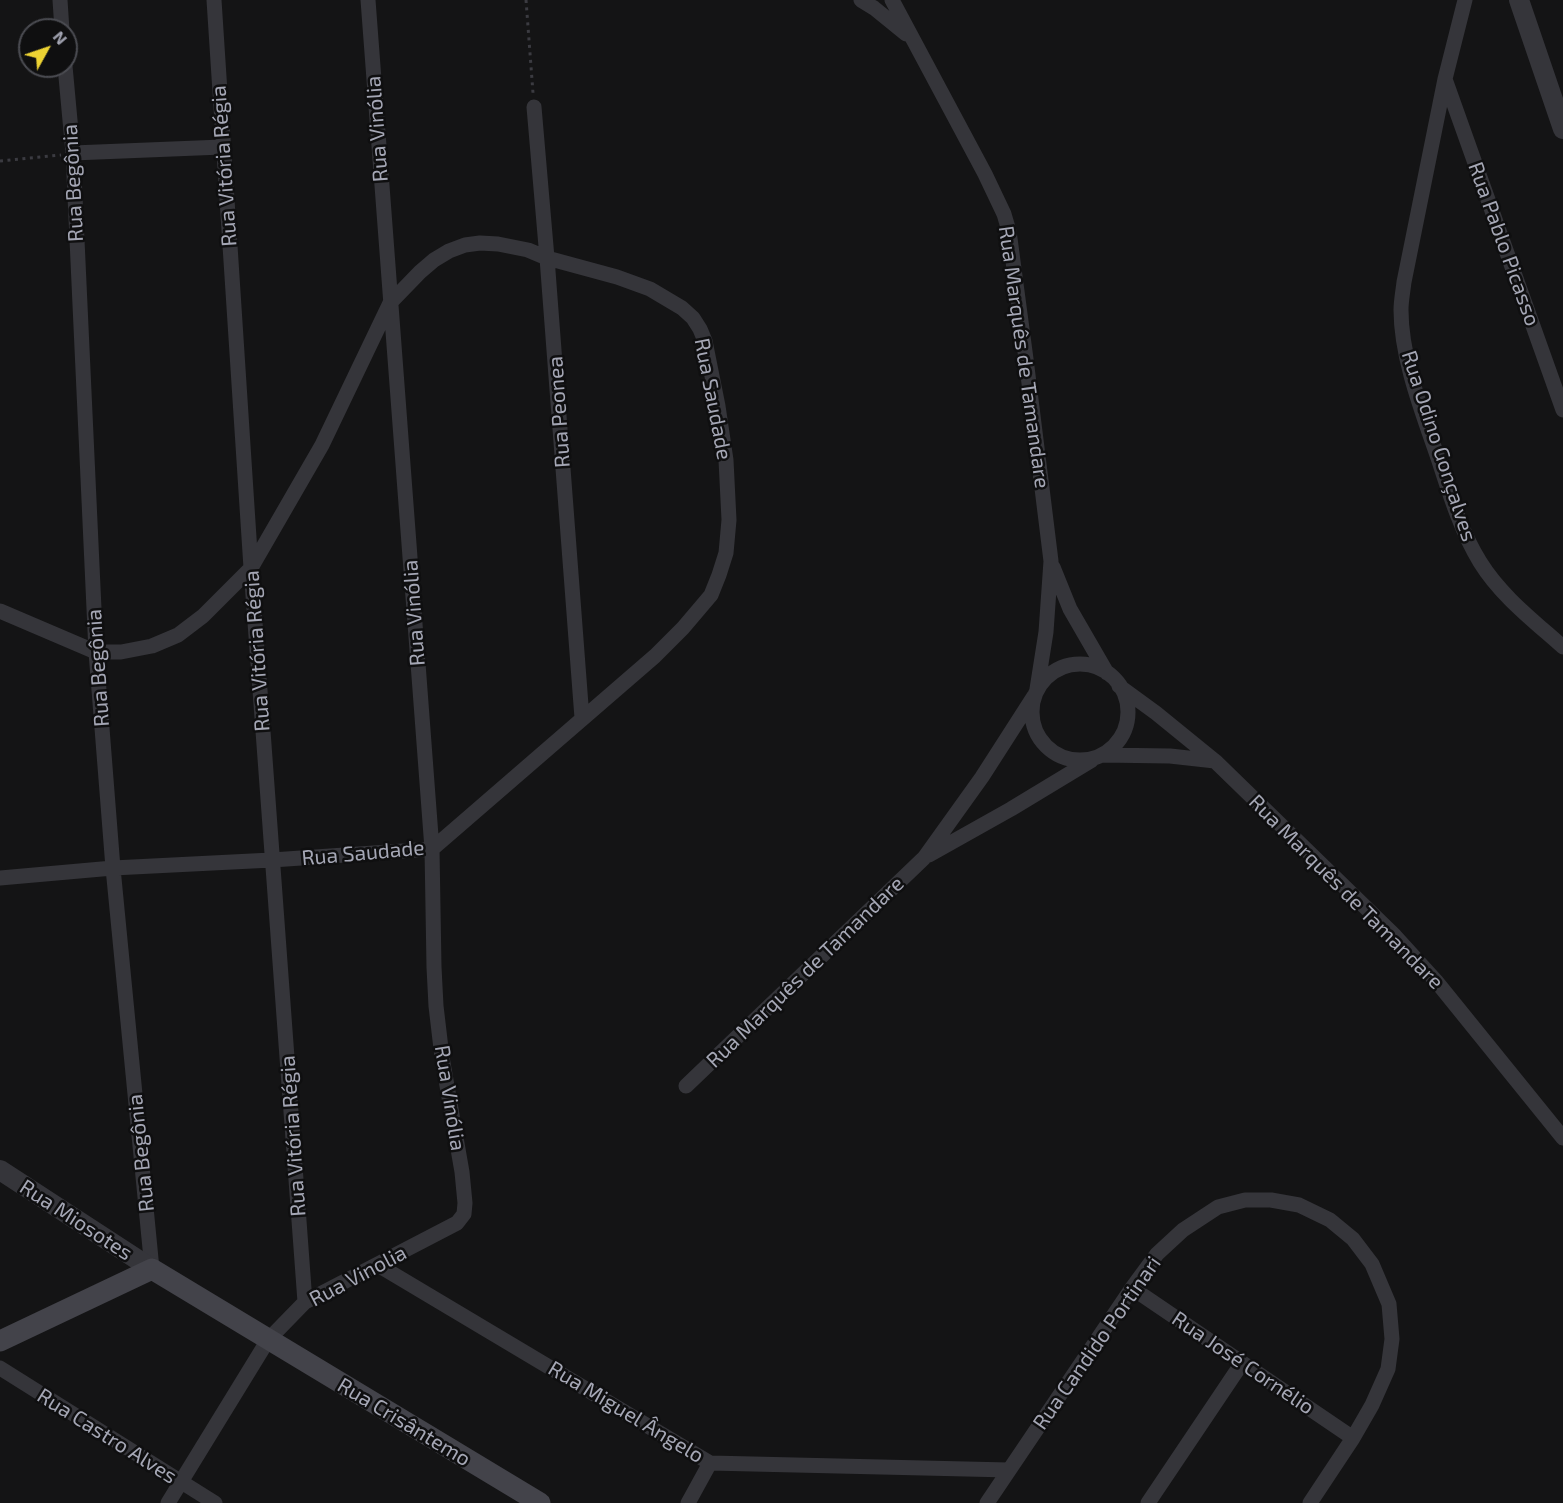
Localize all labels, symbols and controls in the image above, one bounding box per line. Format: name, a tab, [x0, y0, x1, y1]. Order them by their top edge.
north arrow	[18, 18, 78, 78]
text: N	[50, 27, 72, 48]
street label: Rua Vinólia	[361, 75, 393, 183]
street label: Rua Vitória Régia	[206, 85, 242, 247]
street label: Rua Begônia	[57, 123, 89, 243]
street label: Rua Pablo Picasso	[1463, 159, 1545, 329]
street label: Rua Marquês de Tamandare	[993, 224, 1055, 490]
street label: Rua Saudade	[689, 336, 737, 462]
street label: Rua Odino Gonçalves	[1396, 347, 1482, 545]
street label: Rua Peonea	[543, 355, 575, 469]
street label: Rua Vinólia	[398, 559, 430, 667]
street label: Rua Vitória Régia	[239, 570, 275, 732]
street label: Rua Begônia	[81, 608, 115, 728]
street label: Rua Marquês de Tamandare	[1243, 789, 1449, 995]
street label: Rua Saudade	[300, 835, 426, 871]
street label: Rua Marquês de Tamandare	[701, 871, 909, 1073]
street label: Rua Vinólia	[429, 1044, 471, 1152]
street label: Rua Vitória Régia	[275, 1055, 311, 1217]
street label: Rua Begônia	[122, 1093, 160, 1213]
street label: Rua Miosotes	[15, 1174, 137, 1266]
street label: Rua Vinolia	[305, 1240, 411, 1312]
street label: Rua Candido Portinari	[1028, 1251, 1166, 1435]
street label: Rua José Cornélio	[1167, 1306, 1319, 1420]
street label: Rua Miguel Ângelo	[544, 1356, 708, 1468]
street label: Rua Crisântemo	[333, 1372, 475, 1472]
street label: Rua Castro Alves	[33, 1383, 181, 1489]

